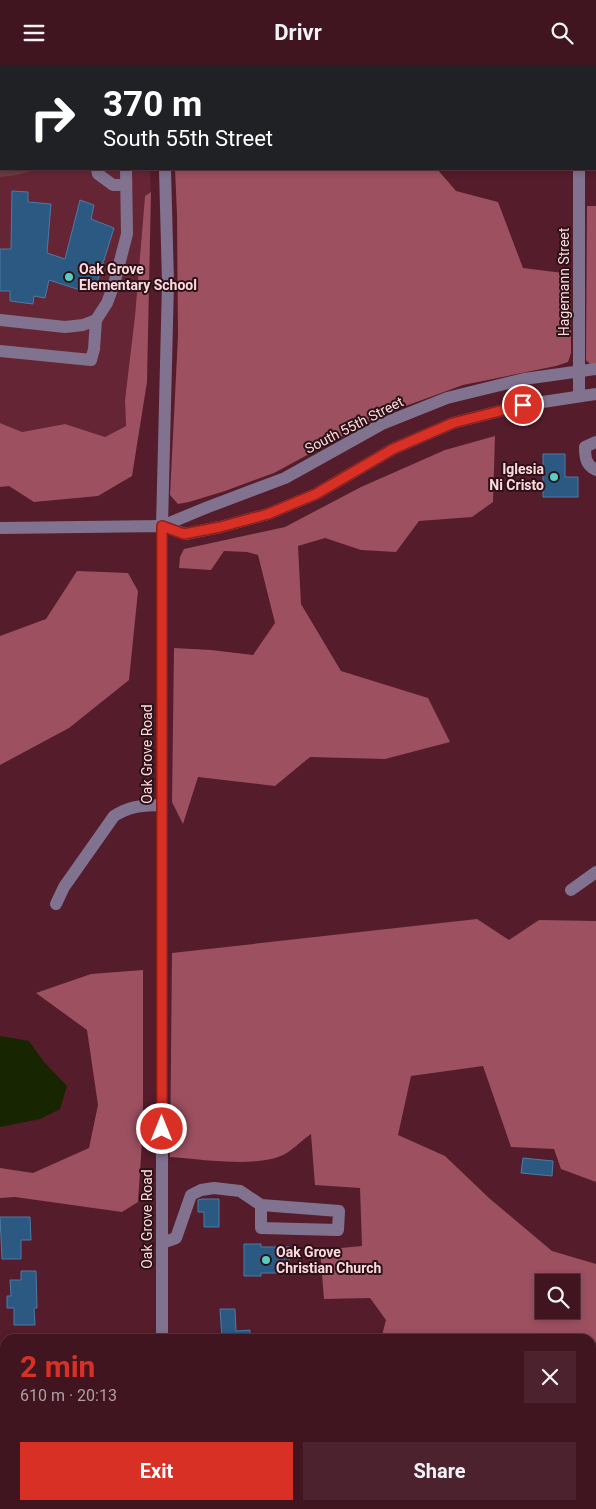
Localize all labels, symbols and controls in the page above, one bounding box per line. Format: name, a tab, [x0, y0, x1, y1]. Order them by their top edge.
icon: menu	[20, 19, 48, 47]
icon: search	[548, 19, 576, 47]
text: Drivr	[274, 20, 322, 45]
text: 370 m	[103, 84, 202, 125]
icon: right	[20, 85, 85, 150]
text: South 55th Street	[103, 126, 273, 151]
street label: Hagemann Street	[556, 227, 572, 336]
place label: Oak Grove Elementary School	[79, 261, 197, 293]
marker: Oak Grove Elementary School	[63, 271, 75, 283]
pin	[502, 384, 544, 426]
icon: arrive	[509, 391, 537, 419]
street label: South 55th Street	[302, 393, 406, 457]
place label: Iglesia Ni Cristo	[489, 461, 545, 493]
marker: Iglesia Ni Cristo	[548, 471, 560, 483]
street label: Oak Grove Road	[139, 704, 155, 804]
position arrow	[135, 1102, 187, 1154]
street label: Oak Grove Road	[139, 1169, 155, 1269]
place label: Oak Grove Christian Church	[276, 1244, 381, 1276]
marker: Oak Grove Christian Church	[260, 1254, 272, 1266]
map controls	[535, 1274, 580, 1319]
button: search	[535, 1274, 580, 1319]
text: 2 min	[20, 1349, 95, 1384]
button: close	[524, 1351, 576, 1403]
text: 610 m · 20:13	[20, 1386, 117, 1405]
button: Exit	[20, 1442, 293, 1500]
button: Share	[303, 1442, 576, 1500]

